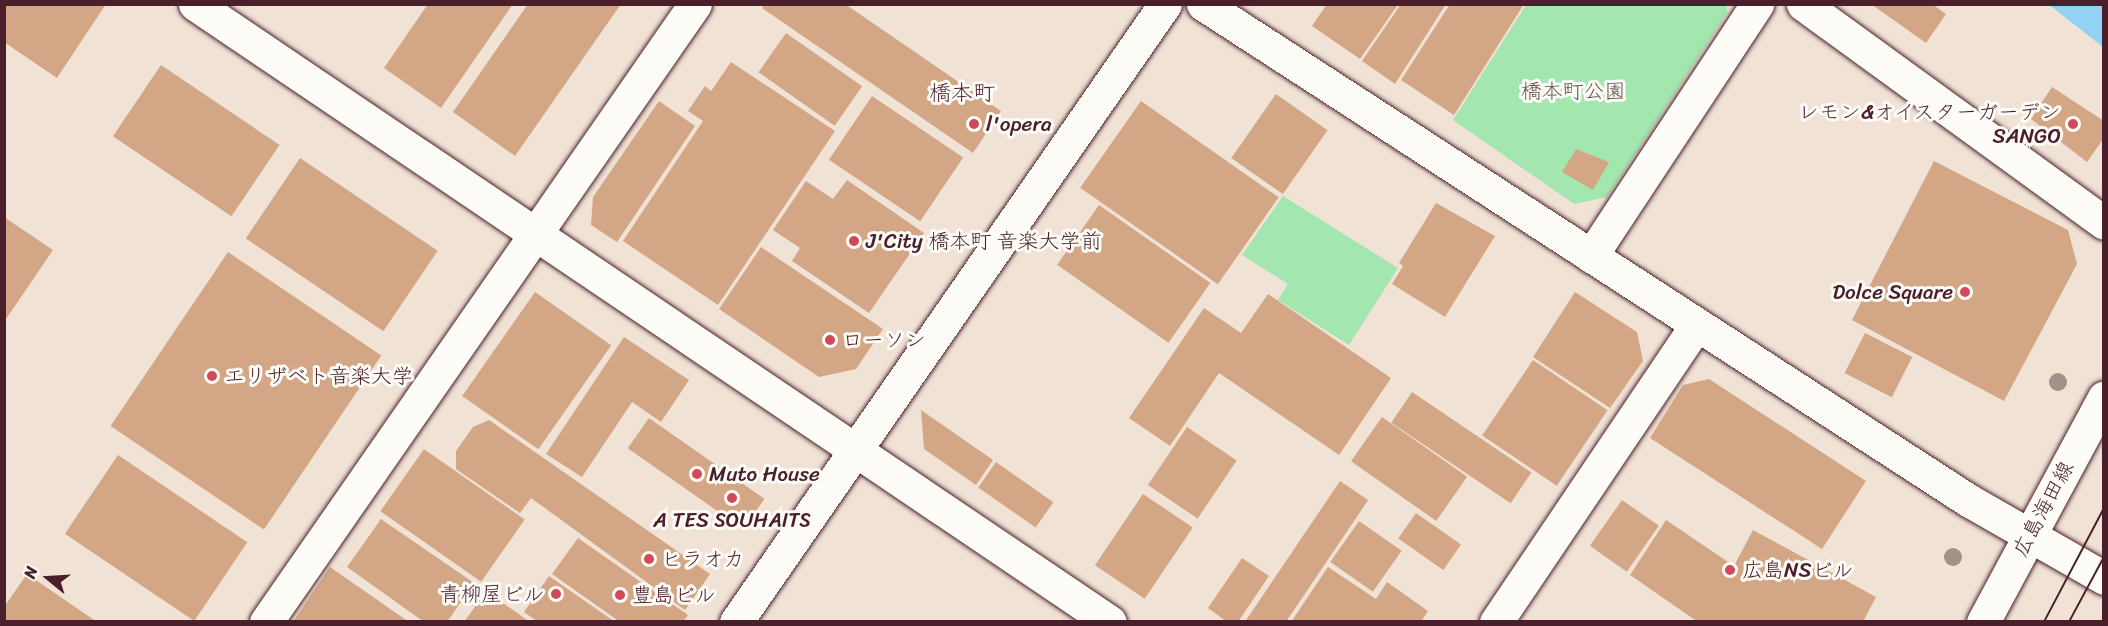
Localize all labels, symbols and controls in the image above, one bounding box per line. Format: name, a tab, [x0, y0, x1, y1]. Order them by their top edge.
park label: 橋本町公園	[1521, 78, 1625, 104]
district label: 橋本町	[929, 80, 995, 106]
place label: レモン&オイスターガーデン SANGO	[1796, 99, 2061, 149]
place label: l'opera	[986, 111, 1052, 137]
marker: l'opera	[967, 117, 981, 131]
marker: レモン&オイスターガーデン SANGO	[2066, 117, 2080, 131]
place label: J'City 橋本町 音楽大学前	[866, 228, 1102, 254]
marker: J'City 橋本町 音楽大学前	[847, 234, 861, 248]
place label: Dolce Square	[1833, 279, 1953, 305]
marker: Dolce Square	[1958, 285, 1972, 299]
place label: ローソン	[842, 327, 926, 353]
marker: ローソン	[823, 333, 837, 347]
place label: エリザベト音楽大学	[224, 363, 413, 389]
marker: エリザベト音楽大学	[205, 369, 219, 383]
street label: 広島海田線	[2007, 457, 2079, 561]
place label: Muto House	[709, 461, 819, 487]
marker: Muto House	[690, 467, 704, 481]
marker: A TES SOUHAITS	[725, 491, 739, 505]
place label: A TES SOUHAITS	[651, 507, 813, 533]
place label: ヒラオカ	[661, 546, 745, 572]
north arrow	[18, 548, 78, 608]
marker: ヒラオカ	[642, 552, 656, 566]
place label: 広島NSビル	[1742, 557, 1854, 583]
text: N	[15, 563, 46, 582]
marker: 広島NSビル	[1723, 563, 1737, 577]
place label: 青柳屋ビル	[439, 581, 544, 607]
place label: 豊島ビル	[632, 582, 716, 608]
marker: 青柳屋ビル	[549, 587, 563, 601]
marker: 豊島ビル	[613, 588, 627, 602]

